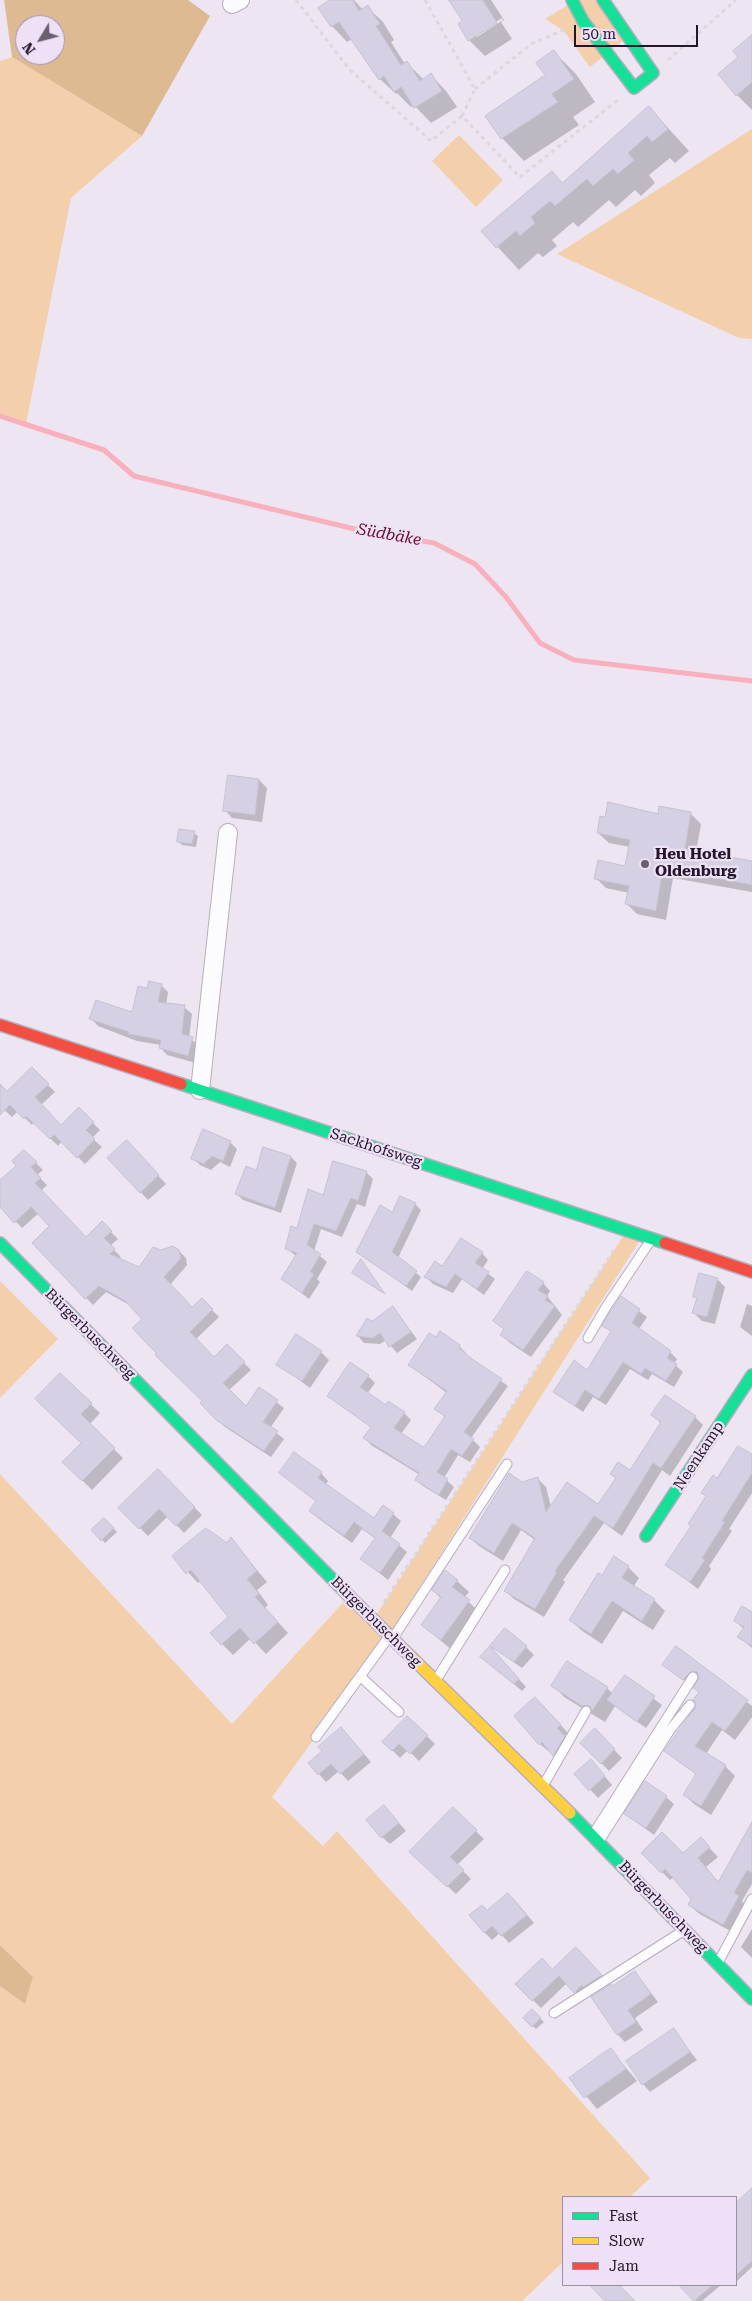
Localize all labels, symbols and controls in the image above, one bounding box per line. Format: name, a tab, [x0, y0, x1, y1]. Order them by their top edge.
north arrow	[15, 15, 65, 65]
scale bar	[577, 15, 701, 47]
text: 50 m	[582, 25, 616, 43]
text: N	[19, 39, 38, 58]
water label: Südbäke	[355, 520, 423, 550]
place label: Heu Hotel Oldenburg	[655, 846, 737, 881]
marker: Heu Hotel Oldenburg	[639, 858, 651, 870]
street label: Sackhofsweg	[328, 1125, 424, 1171]
street label: Bürgerbuschweg	[41, 1285, 139, 1383]
street label: Neenkamp	[670, 1418, 728, 1494]
street label: Bürgerbuschweg	[327, 1573, 425, 1671]
street label: Bürgerbuschweg	[615, 1857, 711, 1957]
legend	[562, 2196, 737, 2286]
text: Fast	[609, 2207, 638, 2225]
text: Slow	[609, 2232, 644, 2250]
text: Jam	[609, 2257, 639, 2275]

